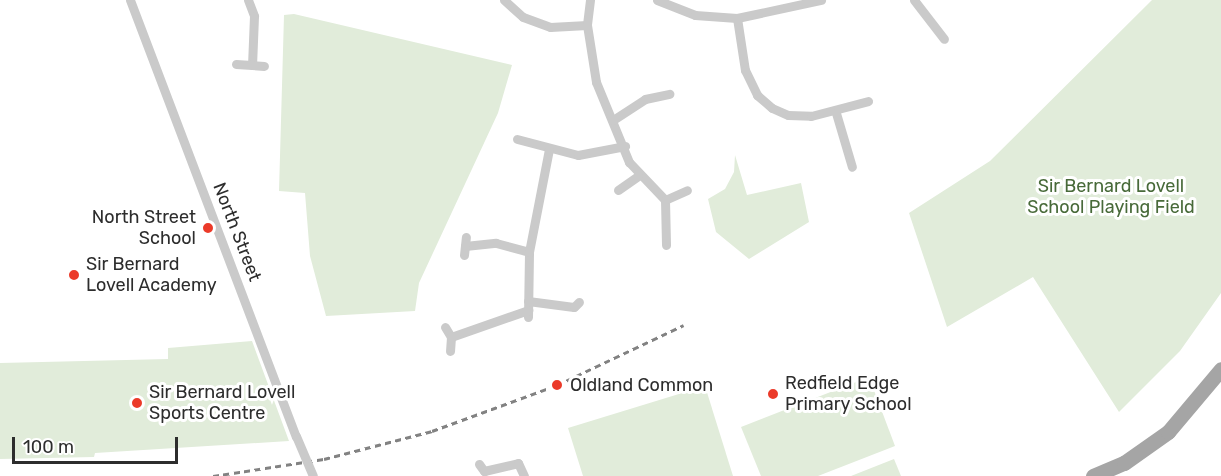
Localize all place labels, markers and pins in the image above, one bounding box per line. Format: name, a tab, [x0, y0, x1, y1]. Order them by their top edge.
place label: North Street School	[92, 207, 196, 250]
marker: North Street School	[201, 221, 215, 235]
place label: Sir Bernard Lovell Academy	[86, 254, 217, 296]
marker: Sir Bernard Lovell Academy	[67, 268, 81, 282]
place label: Redfield Edge Primary School	[785, 373, 912, 416]
place label: Oldland Common	[570, 374, 713, 396]
marker: Oldland Common	[548, 376, 566, 394]
place label: Sir Bernard Lovell Sports Centre	[149, 382, 296, 424]
marker: Redfield Edge Primary School	[766, 387, 780, 401]
marker: Sir Bernard Lovell Sports Centre	[130, 396, 144, 410]

